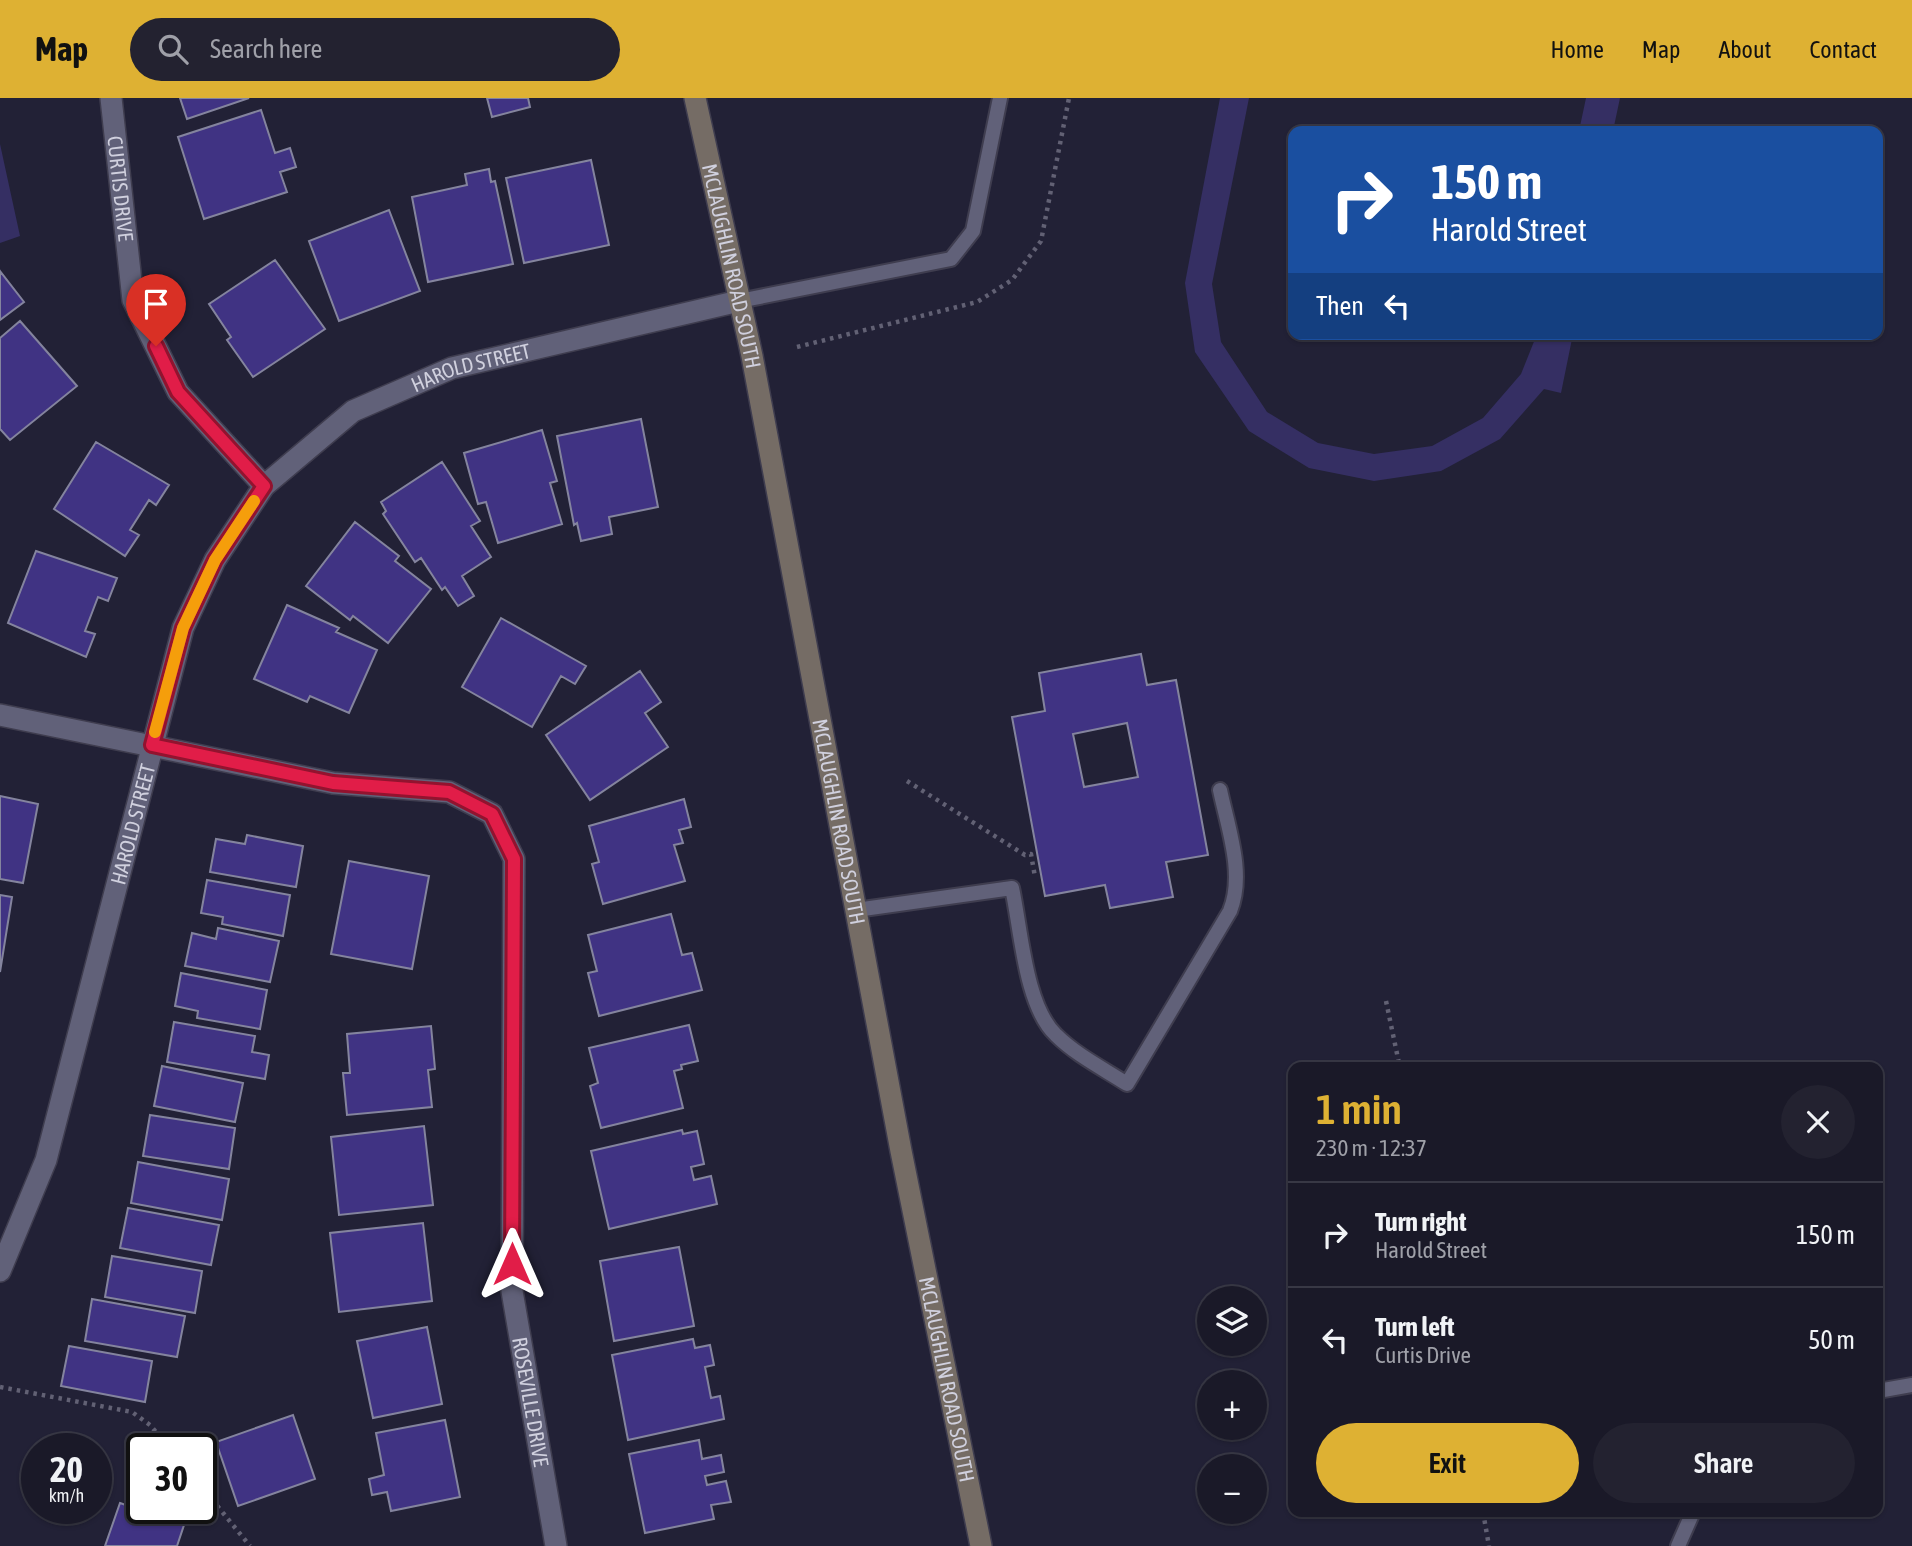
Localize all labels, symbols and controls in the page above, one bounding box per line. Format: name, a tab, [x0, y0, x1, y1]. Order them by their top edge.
search box	[130, 18, 620, 81]
text: Map	[35, 30, 88, 68]
icon: search	[154, 30, 192, 68]
text: Search here	[210, 34, 322, 64]
text: Home	[1550, 36, 1604, 63]
text: Map	[1642, 36, 1680, 63]
text: About	[1718, 36, 1771, 63]
text: Contact	[1809, 36, 1877, 63]
street label: CURTIS DRIVE	[103, 135, 139, 242]
text: 150 m	[1431, 153, 1542, 209]
icon: right	[1316, 154, 1407, 245]
street label: MCLAUGHLIN ROAD SOUTH	[698, 161, 766, 370]
text: Harold Street	[1431, 211, 1587, 248]
pin	[126, 274, 186, 346]
icon: arrive	[137, 285, 175, 323]
icon: left	[1378, 287, 1416, 325]
text: Then	[1316, 291, 1364, 321]
street label: HAROLD STREET	[407, 338, 533, 396]
street label: MCLAUGHLIN ROAD SOUTH	[808, 717, 870, 927]
street label: HAROLD STREET	[105, 761, 160, 887]
text: 1 min	[1316, 1085, 1402, 1133]
button: close	[1781, 1085, 1855, 1159]
text: 230 m · 12:37	[1316, 1135, 1427, 1161]
text: Turn right	[1375, 1207, 1466, 1237]
icon: right	[1316, 1216, 1354, 1254]
text: 150 m	[1796, 1220, 1855, 1250]
position arrow	[475, 1227, 549, 1301]
text: Harold Street	[1375, 1237, 1487, 1263]
street label: MCLAUGHLIN ROAD SOUTH	[915, 1275, 980, 1484]
map controls	[1197, 1286, 1267, 1524]
button: layers	[1197, 1286, 1267, 1356]
text: Turn left	[1375, 1312, 1455, 1342]
icon: left	[1316, 1321, 1354, 1359]
text: 50 m	[1808, 1325, 1855, 1355]
street label: ROSEVILLE DRIVE	[508, 1335, 554, 1468]
text: Curtis Drive	[1375, 1342, 1471, 1368]
button: +	[1197, 1370, 1267, 1440]
button: Exit	[1316, 1423, 1579, 1503]
button: Share	[1593, 1423, 1855, 1503]
speed limit sign: 30	[126, 1433, 217, 1524]
text: 20	[50, 1449, 83, 1489]
button: −	[1197, 1454, 1267, 1524]
text: km/h	[49, 1485, 84, 1506]

